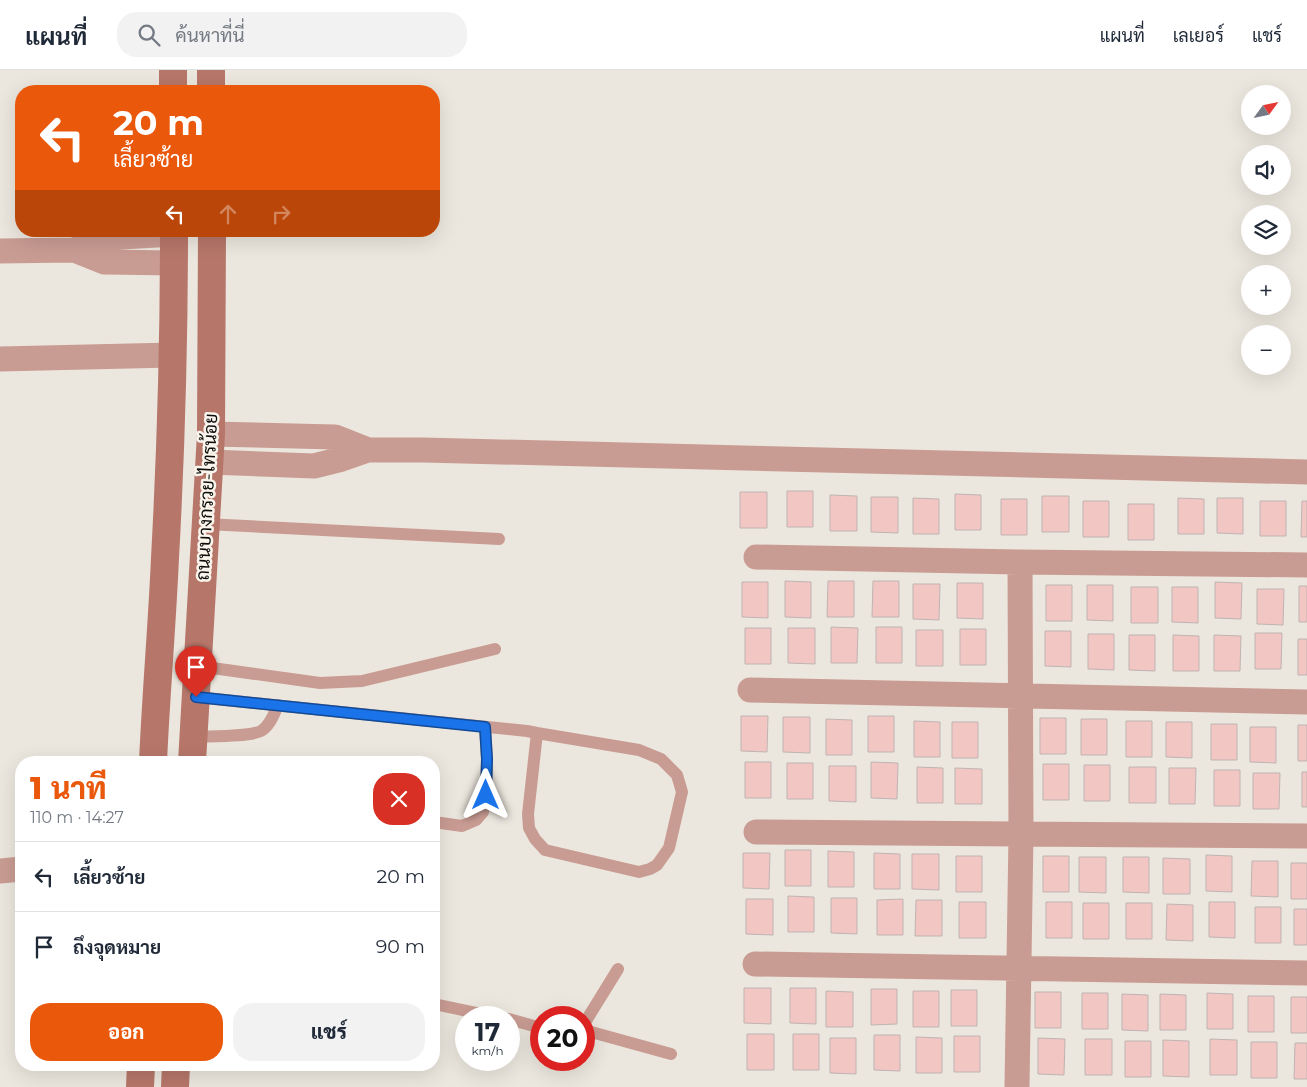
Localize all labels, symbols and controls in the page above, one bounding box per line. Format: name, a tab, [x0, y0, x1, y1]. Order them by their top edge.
search box	[117, 12, 467, 57]
icon: search	[135, 21, 163, 49]
text: แผนที่	[25, 22, 87, 51]
text: ค้นหาที่นี่	[175, 24, 245, 47]
text: แผนที่	[1100, 25, 1145, 47]
text: เลเยอร์	[1173, 25, 1224, 47]
text: แชร์	[1252, 25, 1282, 47]
north arrow	[1241, 85, 1291, 135]
map controls	[1241, 85, 1291, 375]
text: 20 m	[113, 101, 204, 144]
icon: left	[30, 105, 95, 170]
button: sound	[1241, 145, 1291, 195]
text: เลี้ยวซ้าย	[113, 146, 193, 173]
icon: left	[161, 200, 189, 228]
icon: ahead	[214, 200, 242, 228]
icon: right	[267, 200, 295, 228]
button: layers	[1241, 205, 1291, 255]
button: +	[1241, 265, 1291, 315]
button: −	[1241, 325, 1291, 375]
street label: ถนนบางกรวย-ไทรน้อย	[190, 413, 222, 581]
pin	[175, 646, 217, 697]
icon: arrive	[182, 653, 210, 681]
position arrow	[459, 768, 511, 820]
text: 1 นาที	[30, 770, 107, 807]
button: close	[373, 773, 425, 825]
text: 110 m · 14:27	[30, 808, 124, 827]
icon: left	[30, 863, 58, 891]
text: 20 m	[377, 865, 425, 888]
text: เลี้ยวซ้าย	[73, 866, 145, 889]
icon: arrive	[30, 933, 58, 961]
text: 90 m	[376, 935, 425, 958]
text: ถึงจุดหมาย	[73, 936, 161, 959]
button: ออก	[30, 1003, 223, 1061]
button: แชร์	[233, 1003, 425, 1061]
speed limit sign: 20	[530, 1006, 595, 1071]
text: 17	[475, 1017, 500, 1047]
text: km/h	[471, 1043, 504, 1058]

